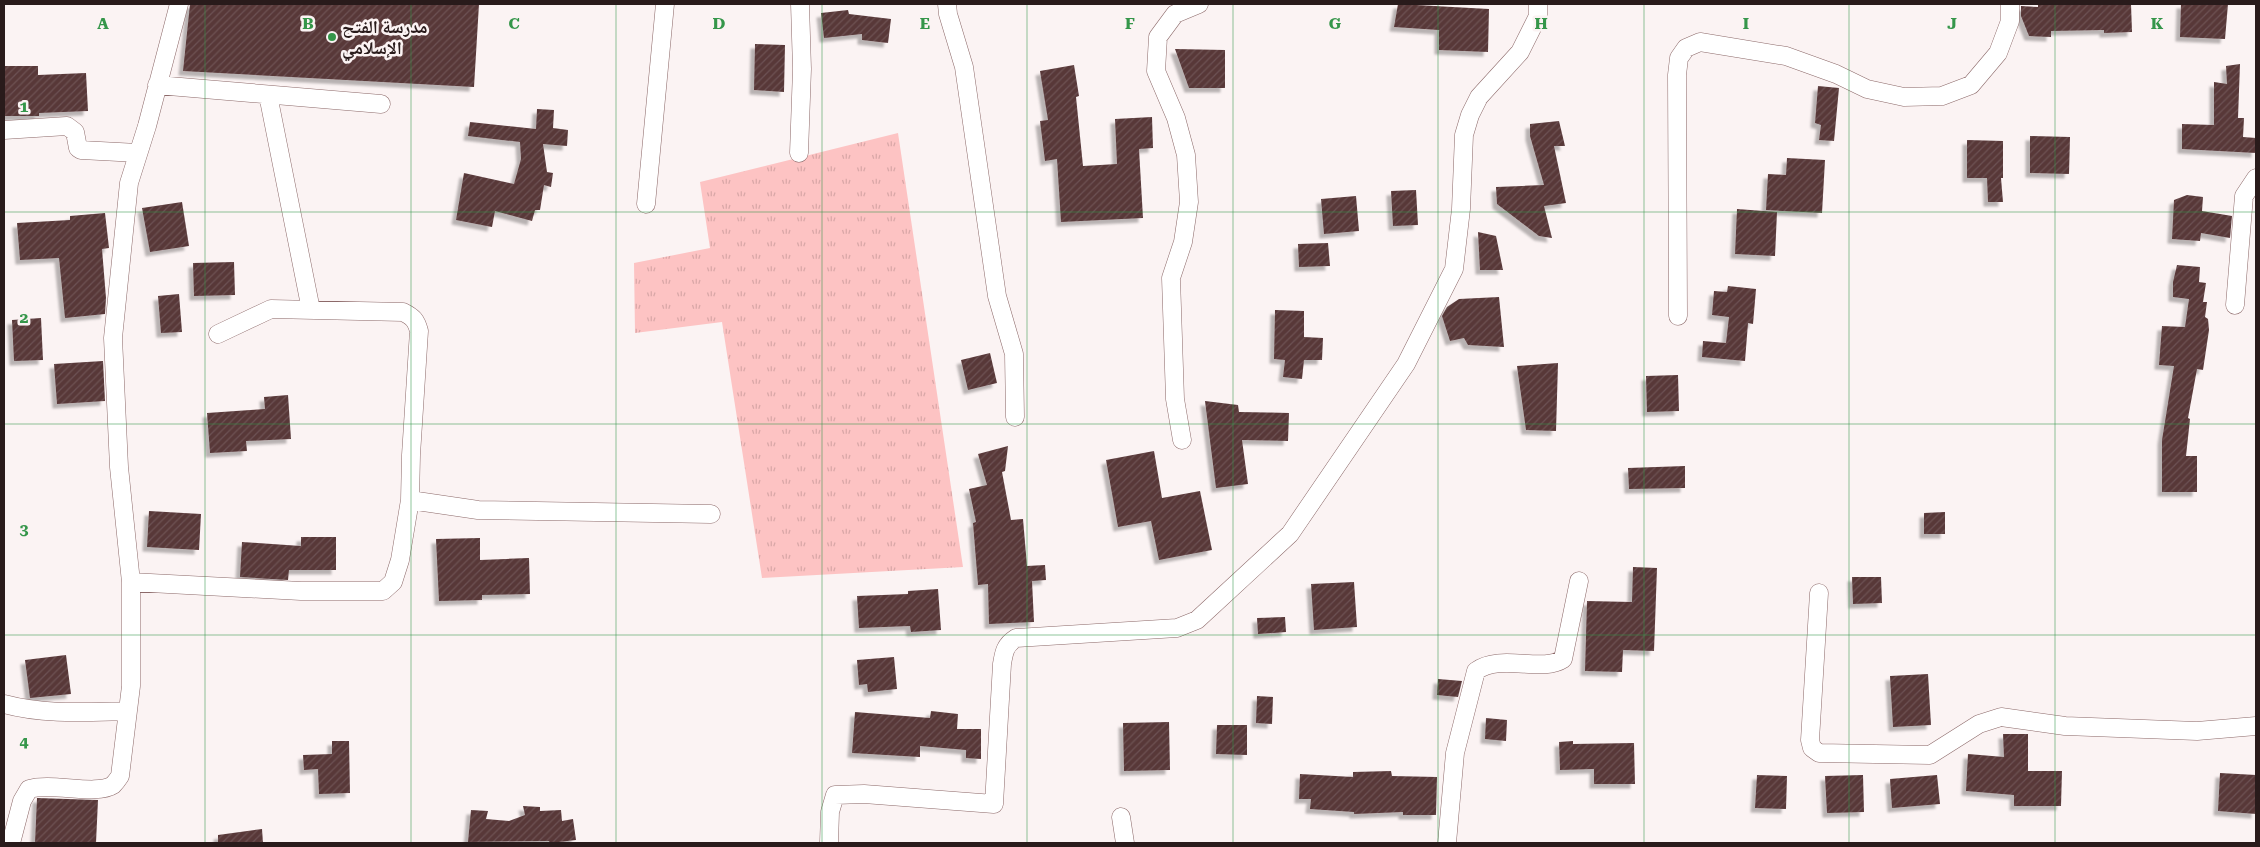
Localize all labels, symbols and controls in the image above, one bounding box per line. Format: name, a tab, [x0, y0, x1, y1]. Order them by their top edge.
text: A	[97, 14, 109, 33]
text: B	[302, 14, 314, 33]
text: C	[508, 14, 520, 33]
text: D	[713, 14, 726, 33]
text: E	[920, 14, 930, 33]
text: F	[1125, 14, 1135, 33]
text: G	[1329, 14, 1342, 33]
text: H	[1534, 14, 1548, 33]
text: I	[1743, 14, 1749, 33]
text: J	[1947, 14, 1957, 33]
text: K	[2151, 14, 2164, 33]
place label: مدرسة الفتح الإسلامي	[342, 16, 428, 62]
marker: مدرسة الفتح الإسلامي	[326, 31, 338, 43]
text: 1	[20, 97, 29, 116]
text: 2	[20, 308, 29, 327]
text: 3	[20, 520, 29, 539]
text: 4	[20, 732, 29, 751]

